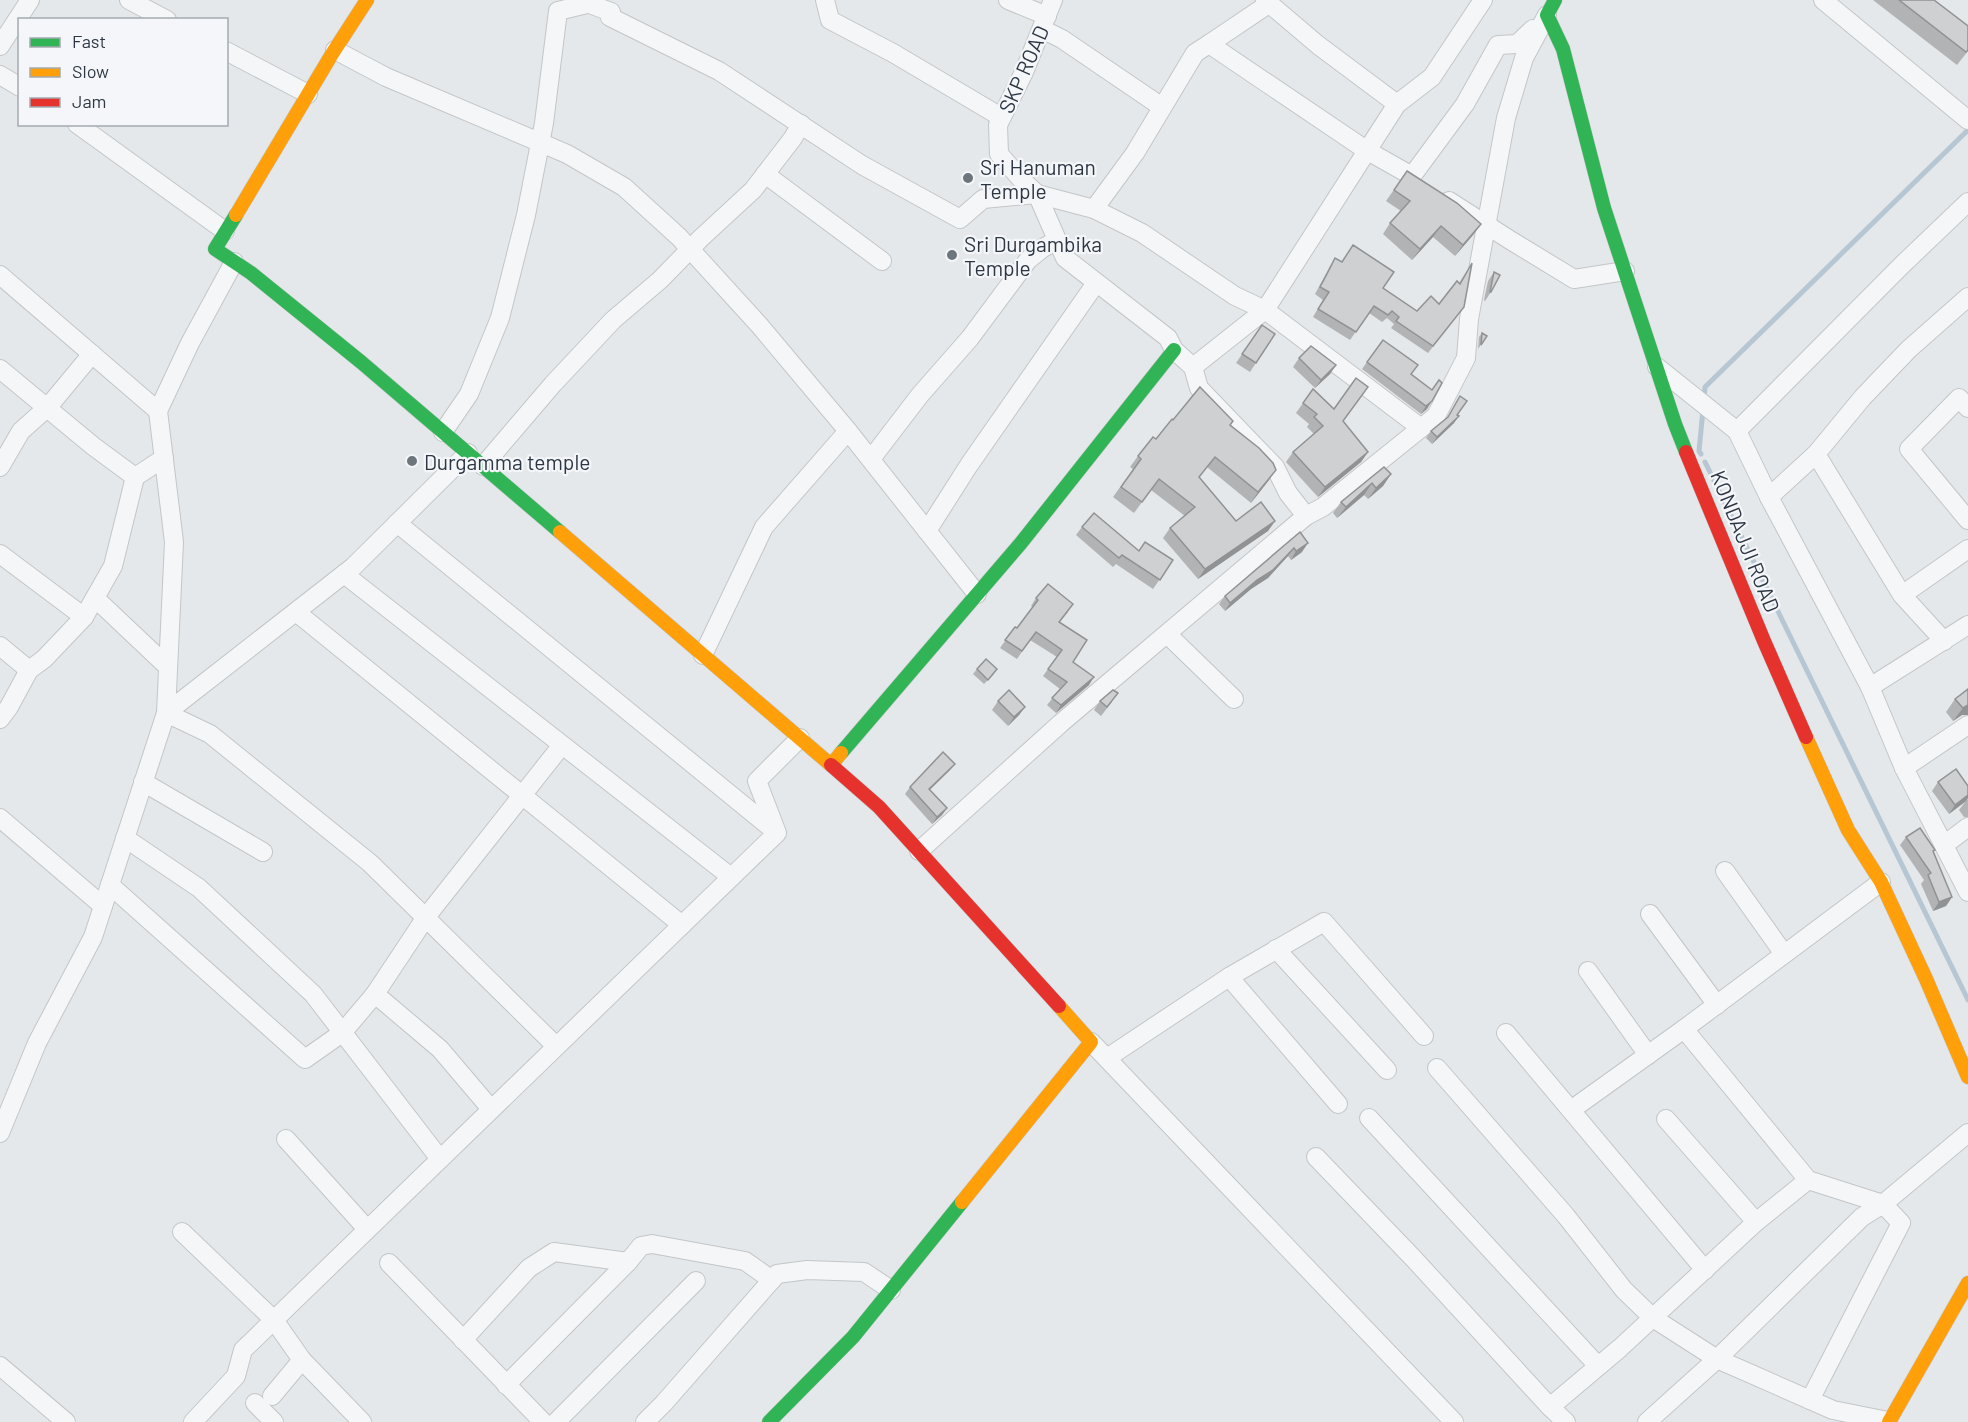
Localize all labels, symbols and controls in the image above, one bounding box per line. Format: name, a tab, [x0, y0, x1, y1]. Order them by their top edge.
legend	[18, 18, 228, 126]
street label: SKP ROAD	[993, 21, 1053, 117]
text: Fast	[72, 30, 106, 52]
text: Slow	[72, 60, 109, 82]
text: Jam	[72, 90, 106, 112]
place label: Sri Hanuman Temple	[980, 154, 1096, 203]
marker: Sri Hanuman Temple	[961, 171, 975, 185]
place label: Sri Durgambika Temple	[964, 231, 1102, 280]
marker: Sri Durgambika Temple	[945, 248, 959, 262]
place label: Durgamma temple	[424, 449, 590, 474]
marker: Durgamma temple	[405, 454, 419, 468]
street label: KONDAJJI ROAD	[1706, 466, 1786, 616]

